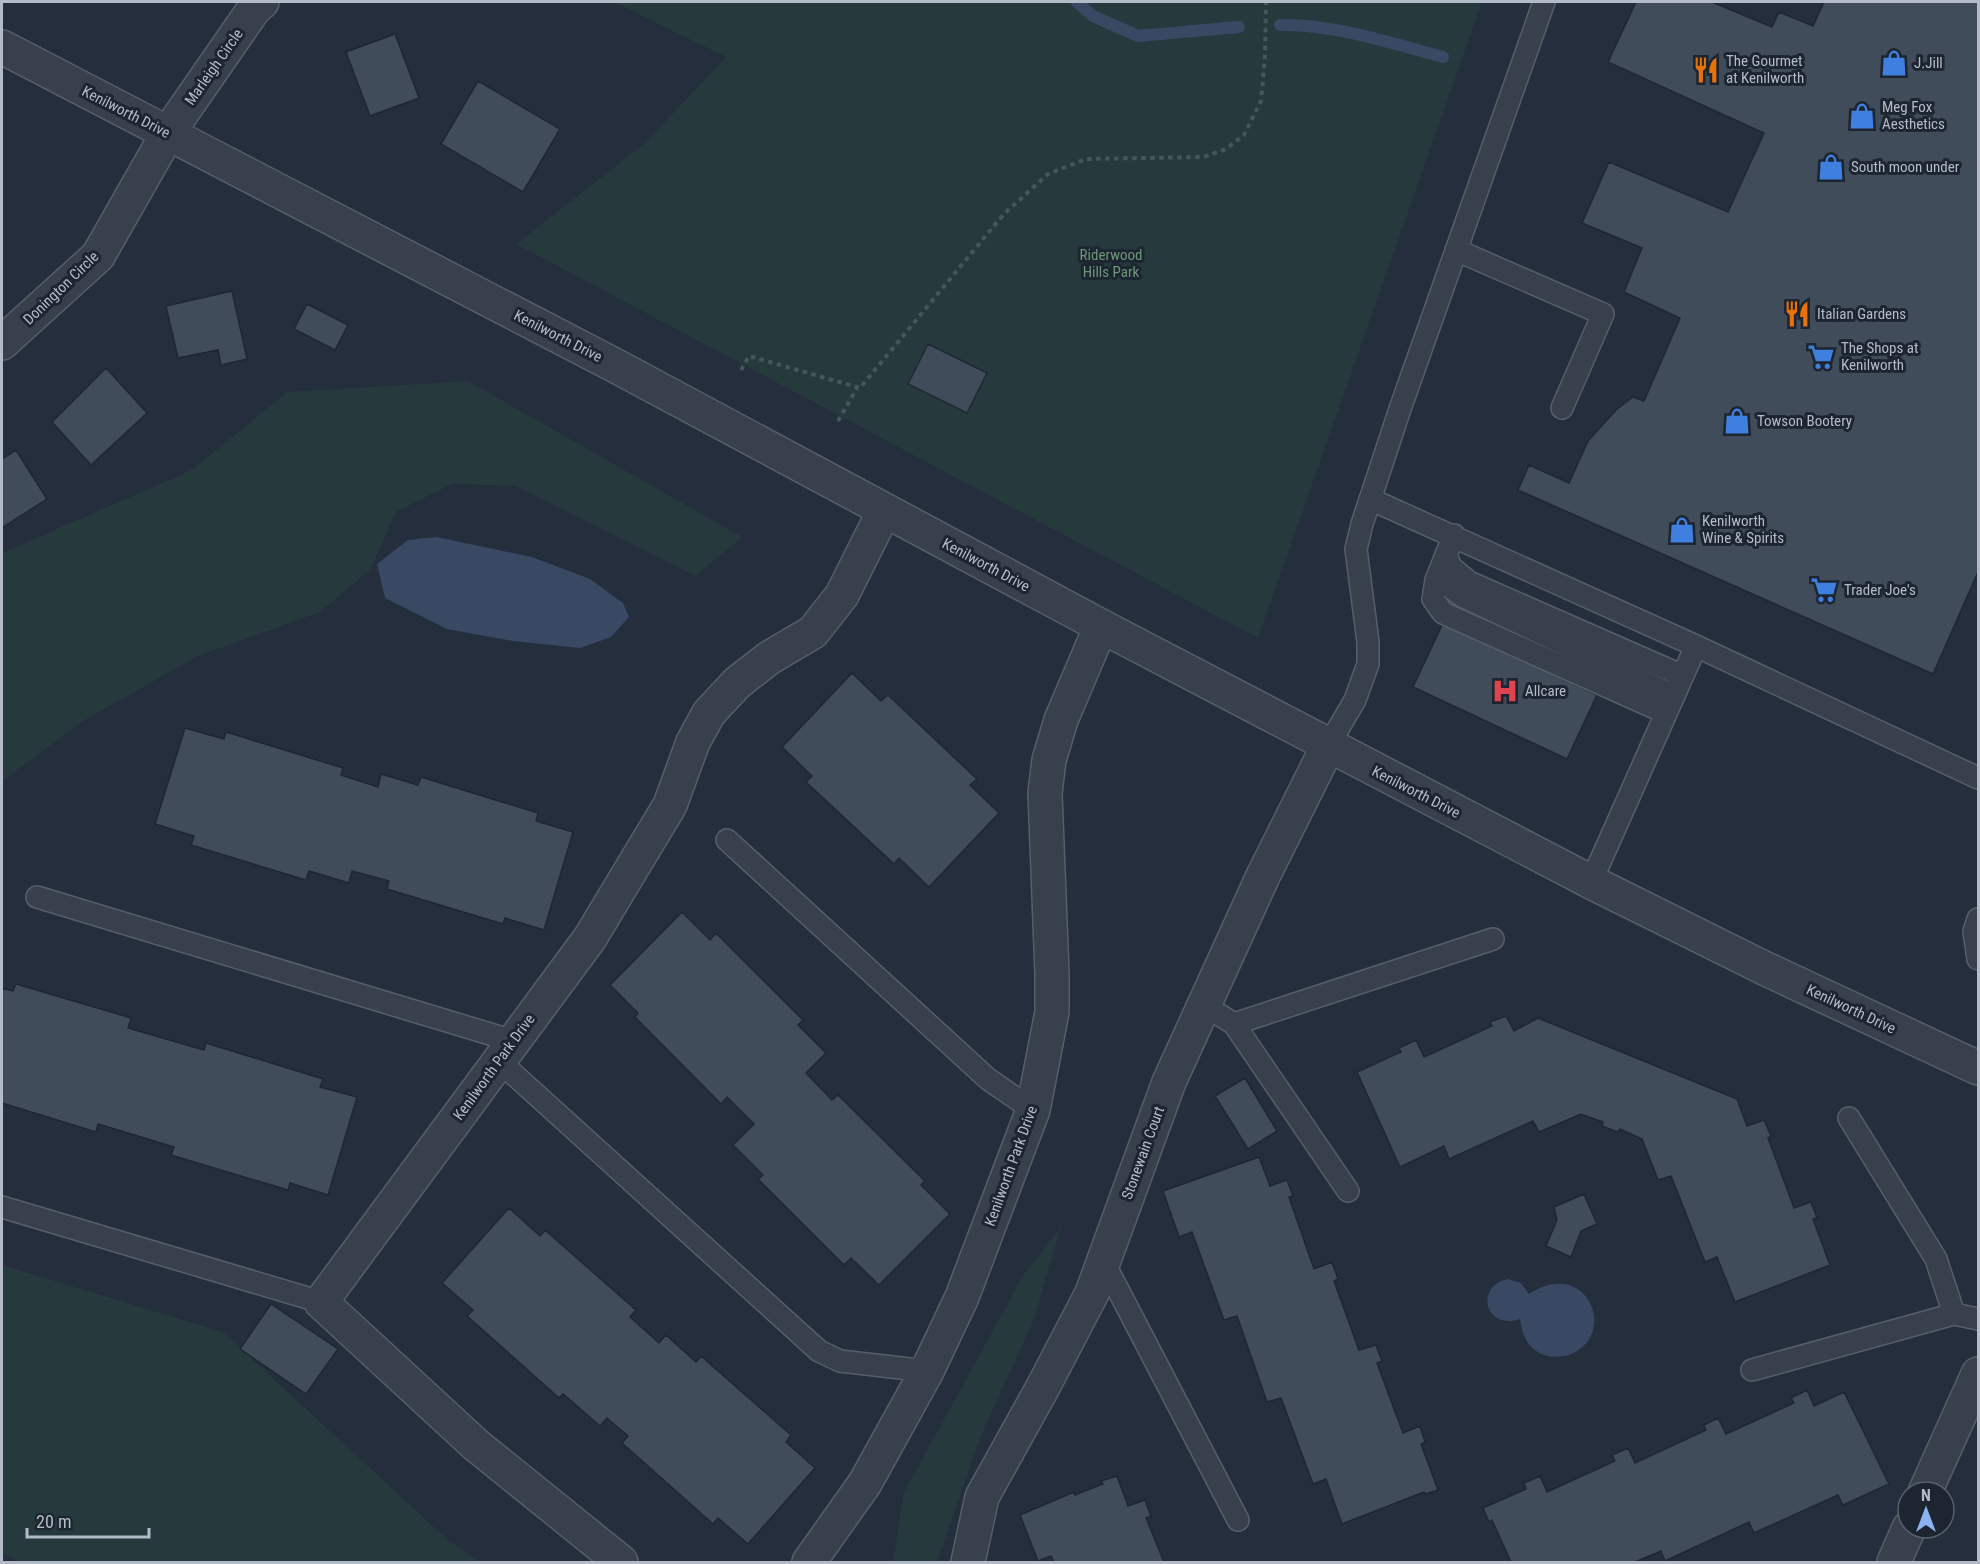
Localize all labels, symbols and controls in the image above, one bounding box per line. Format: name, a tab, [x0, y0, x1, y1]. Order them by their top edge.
street label: Marleigh Circle	[181, 25, 247, 109]
shop icon: J.Jill	[1879, 48, 1909, 78]
place label: The Gourmet at Kenilworth	[1726, 52, 1804, 87]
place label: J.Jill	[1914, 54, 1943, 72]
restaurant icon: The Gourmet at Kenilworth	[1691, 55, 1721, 85]
street label: Kenilworth Drive	[79, 82, 173, 142]
place label: Meg Fox Aesthetics	[1882, 98, 1945, 133]
shop icon: Meg Fox Aesthetics	[1847, 101, 1877, 131]
shop icon: South moon under	[1816, 152, 1846, 182]
place label: South moon under	[1851, 158, 1960, 176]
park label: Riderwood Hills Park	[1080, 246, 1142, 281]
street label: Donington Circle	[20, 248, 102, 328]
restaurant icon: Italian Gardens	[1782, 299, 1812, 329]
place label: Italian Gardens	[1817, 305, 1906, 323]
street label: Kenilworth Drive	[511, 306, 605, 366]
place label: The Shops at Kenilworth	[1841, 339, 1918, 374]
supermarket icon: The Shops at Kenilworth	[1806, 342, 1836, 372]
shop icon: Towson Bootery	[1722, 406, 1752, 436]
place label: Towson Bootery	[1757, 412, 1852, 430]
place label: Kenilworth Wine & Spirits	[1702, 512, 1784, 547]
shop icon: Kenilworth Wine & Spirits	[1667, 515, 1697, 545]
street label: Kenilworth Drive	[939, 534, 1033, 596]
supermarket icon: Trader Joe's	[1809, 575, 1839, 605]
place label: Trader Joe's	[1844, 581, 1916, 599]
hospital icon: Allcare	[1490, 676, 1520, 706]
place label: Allcare	[1525, 682, 1566, 700]
street label: Kenilworth Drive	[1369, 762, 1463, 822]
street label: Kenilworth Drive	[1803, 980, 1899, 1038]
street label: Kenilworth Park Drive	[450, 1010, 538, 1124]
street label: Kenilworth Park Drive	[981, 1103, 1041, 1229]
street label: Stonewain Court	[1118, 1104, 1168, 1202]
north arrow	[1896, 1480, 1956, 1540]
text: N	[1921, 1486, 1931, 1505]
scale bar	[27, 1501, 148, 1539]
text: 20 m	[36, 1511, 71, 1532]

